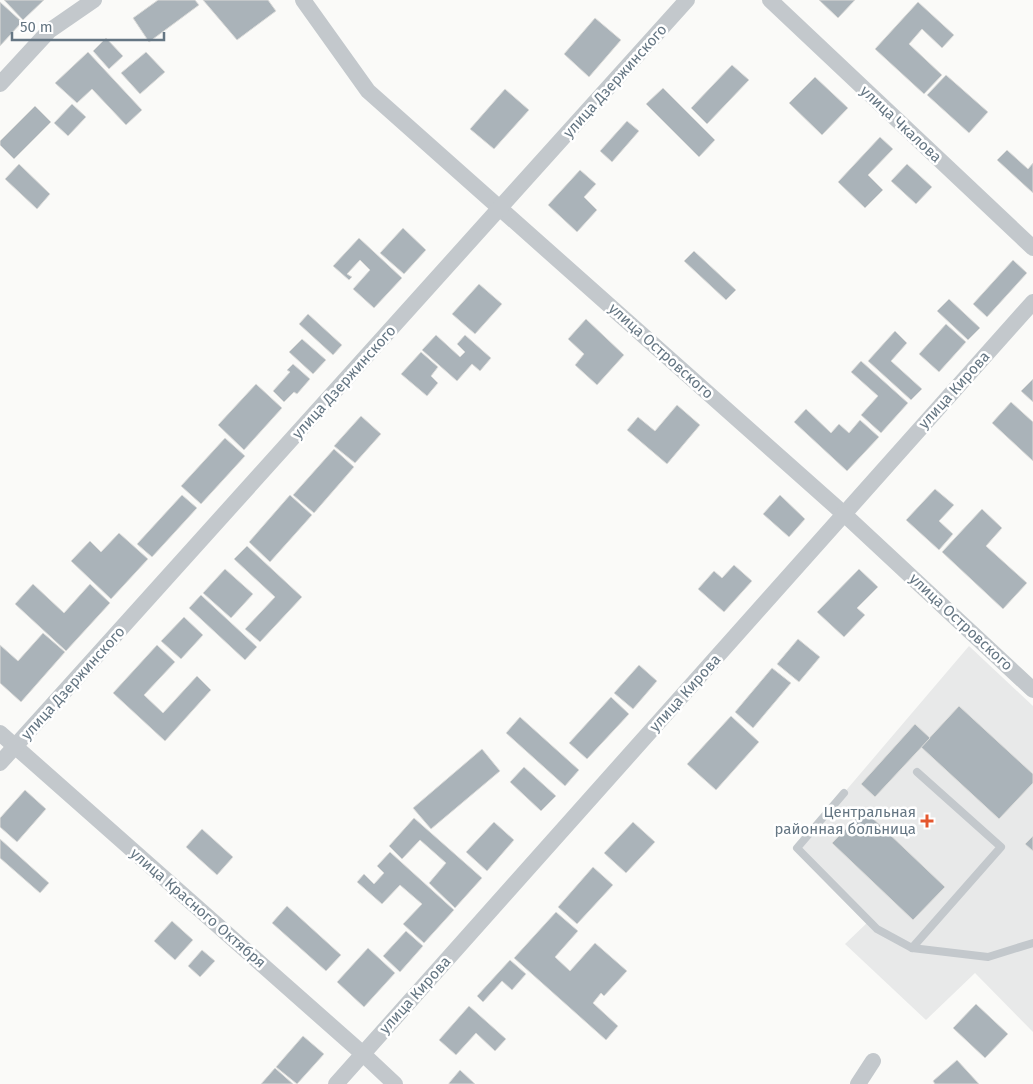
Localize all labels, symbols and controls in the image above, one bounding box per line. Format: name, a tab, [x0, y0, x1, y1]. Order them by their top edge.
scale bar	[12, 10, 165, 42]
text: 50 m	[20, 18, 53, 36]
street label: улица Дзержинского	[559, 21, 671, 141]
street label: улица Чкалова	[857, 82, 945, 166]
street label: улица Островского	[605, 299, 717, 403]
street label: улица Дзержинского	[288, 322, 400, 442]
street label: улица Кирова	[915, 348, 993, 432]
street label: улица Островского	[906, 570, 1016, 674]
street label: улица Дзержинского	[17, 623, 129, 743]
street label: улица Кирова	[646, 651, 724, 735]
place label: Центральная районная больница	[775, 803, 916, 838]
marker: Центральная районная больница	[920, 814, 934, 828]
street label: улица Красного Октября	[127, 844, 269, 972]
street label: улица Кирова	[376, 953, 454, 1037]

